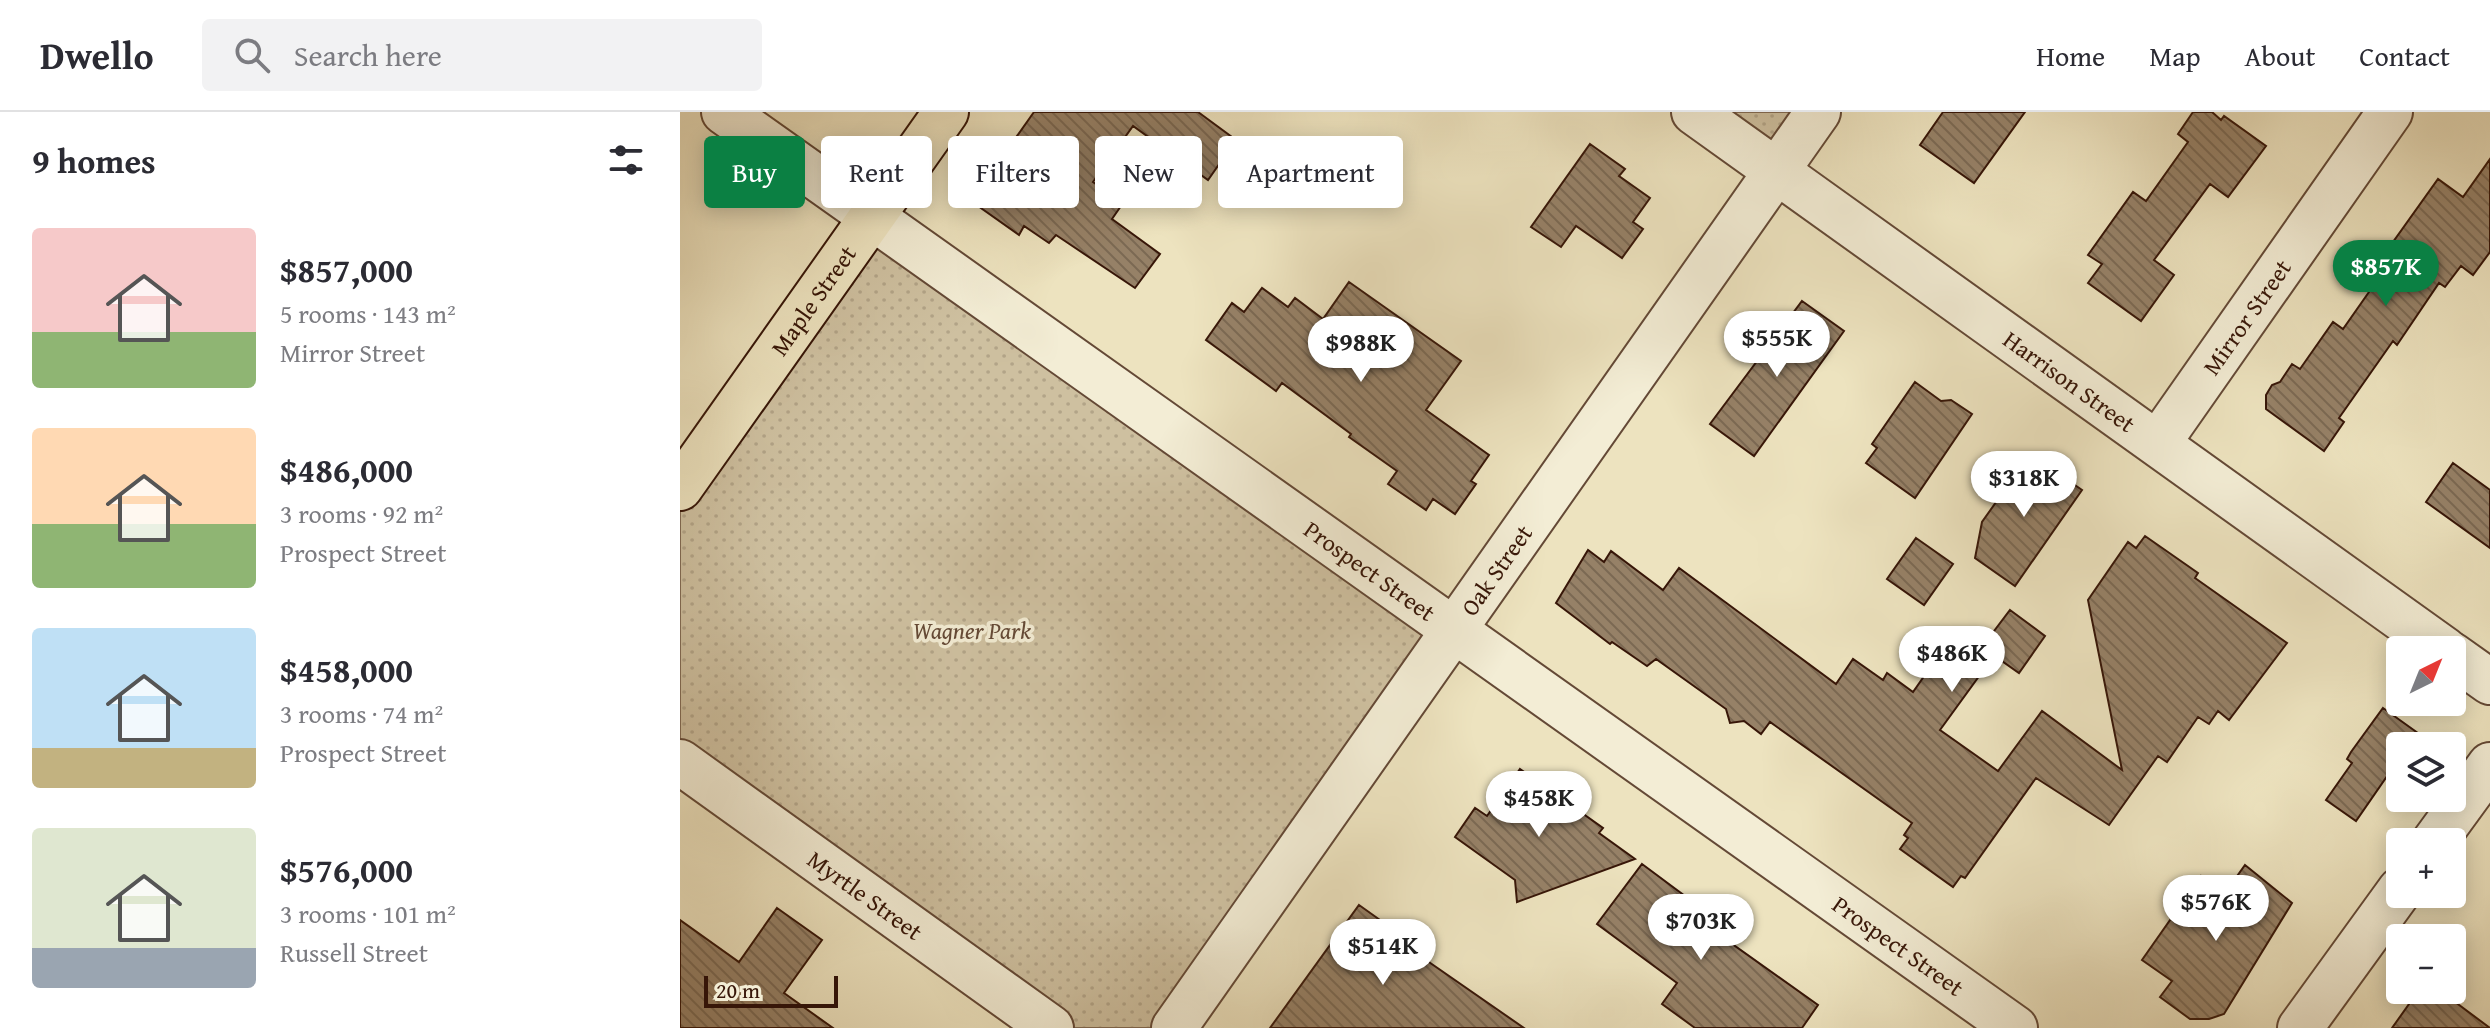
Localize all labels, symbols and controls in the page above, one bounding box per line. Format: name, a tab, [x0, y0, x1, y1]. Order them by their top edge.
search box	[202, 19, 762, 91]
text: Dwello	[40, 27, 154, 83]
icon: search	[230, 33, 274, 77]
text: Search here	[294, 33, 442, 77]
text: Home	[2036, 35, 2105, 76]
text: Map	[2149, 35, 2201, 76]
text: About	[2245, 35, 2315, 76]
text: Contact	[2359, 35, 2450, 76]
text: 9 homes	[32, 136, 156, 185]
chip: Buy	[704, 136, 805, 208]
chip: Rent	[821, 136, 932, 208]
chip: Filters	[948, 136, 1079, 208]
chip: New	[1095, 136, 1202, 208]
chip: Apartment	[1218, 136, 1403, 208]
icon: filters	[604, 138, 648, 182]
street label: Maple Street	[762, 237, 864, 363]
pin: $857K	[2330, 240, 2442, 308]
text: $857,000	[280, 245, 413, 294]
text: $857K	[2351, 246, 2421, 285]
street label: Mirror Street	[2194, 252, 2299, 382]
icon: home	[96, 260, 192, 356]
text: 5 rooms · 143 m²	[280, 294, 456, 333]
pin: $555K	[1721, 311, 1833, 379]
pin: $988K	[1305, 316, 1417, 384]
text: $555K	[1742, 317, 1812, 356]
text: $988K	[1326, 322, 1396, 361]
street label: Harrison Street	[1996, 322, 2143, 441]
text: Mirror Street	[280, 333, 425, 372]
text: $486,000	[280, 445, 413, 494]
pin: $318K	[1968, 451, 2080, 519]
text: $318K	[1989, 457, 2059, 496]
icon: home	[96, 460, 192, 556]
text: 3 rooms · 92 m²	[280, 494, 443, 533]
street label: Prospect Street	[1297, 512, 1443, 629]
street label: Oak Street	[1452, 517, 1541, 623]
text: Prospect Street	[280, 533, 446, 572]
park label: Wagner Park	[913, 613, 1031, 648]
pin: $486K	[1896, 626, 2008, 694]
text: $486K	[1917, 632, 1987, 671]
north arrow	[2386, 636, 2466, 716]
map controls	[2386, 636, 2466, 1004]
text: $458,000	[280, 645, 413, 694]
icon: home	[96, 660, 192, 756]
text: 3 rooms · 74 m²	[280, 694, 443, 733]
button: layers	[2386, 732, 2466, 812]
text: Prospect Street	[280, 733, 446, 772]
pin: $458K	[1483, 771, 1595, 839]
text: $458K	[1504, 777, 1574, 816]
button: +	[2386, 828, 2466, 908]
street label: Myrtle Street	[801, 842, 930, 948]
text: $576,000	[280, 845, 413, 894]
icon: home	[96, 860, 192, 956]
pin: $576K	[2160, 875, 2272, 943]
text: $576K	[2181, 881, 2251, 920]
street label: Prospect Street	[1826, 887, 1972, 1004]
text: 3 rooms · 101 m²	[280, 894, 456, 933]
pin: $703K	[1645, 894, 1757, 962]
text: $703K	[1666, 900, 1736, 939]
pin: $514K	[1327, 919, 1439, 987]
button: −	[2386, 924, 2466, 1004]
text: $514K	[1348, 925, 1418, 964]
text: Russell Street	[280, 933, 428, 972]
scale bar	[704, 972, 838, 1008]
text: 20 m	[716, 974, 760, 1006]

